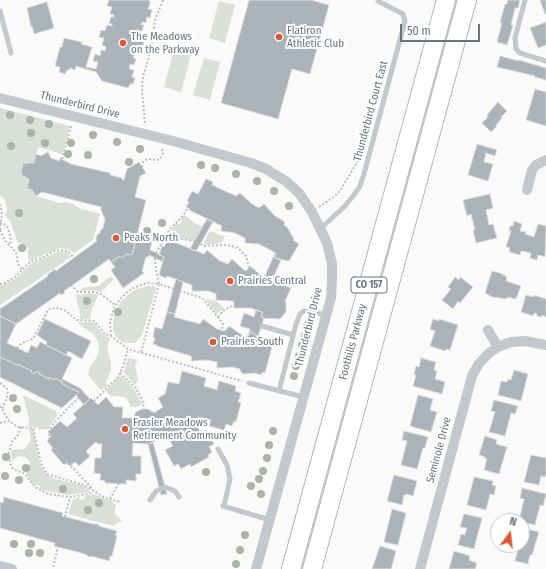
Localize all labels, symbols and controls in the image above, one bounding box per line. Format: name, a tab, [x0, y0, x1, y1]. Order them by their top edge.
scale bar	[402, 16, 482, 42]
place label: Flatiron Athletic Club	[287, 24, 344, 50]
text: 50 m	[407, 24, 431, 38]
place label: The Meadows on the Parkway	[131, 30, 199, 56]
marker: Flatiron Athletic Club	[274, 32, 284, 42]
marker: The Meadows on the Parkway	[118, 38, 128, 48]
street label: Thunderbird Court East	[351, 59, 391, 163]
street label: Thunderbird Drive	[39, 89, 121, 121]
place label: Peaks North	[124, 231, 178, 245]
marker: Peaks North	[111, 233, 121, 243]
place label: Prairies Central	[238, 274, 306, 288]
marker: Prairies Central	[225, 276, 235, 286]
road number: CO 157	[351, 277, 387, 293]
street label: Thunderbird Drive	[293, 286, 325, 368]
street label: Foothills Parkway	[337, 303, 369, 381]
place label: Prairies South	[221, 335, 284, 349]
marker: Prairies South	[208, 337, 218, 347]
place label: Frasier Meadows Retirement Community	[133, 416, 236, 442]
street label: Seminole Drive	[424, 416, 454, 484]
marker: Frasier Meadows Retirement Community	[120, 424, 130, 434]
north arrow	[490, 513, 530, 553]
text: N	[508, 515, 518, 529]

